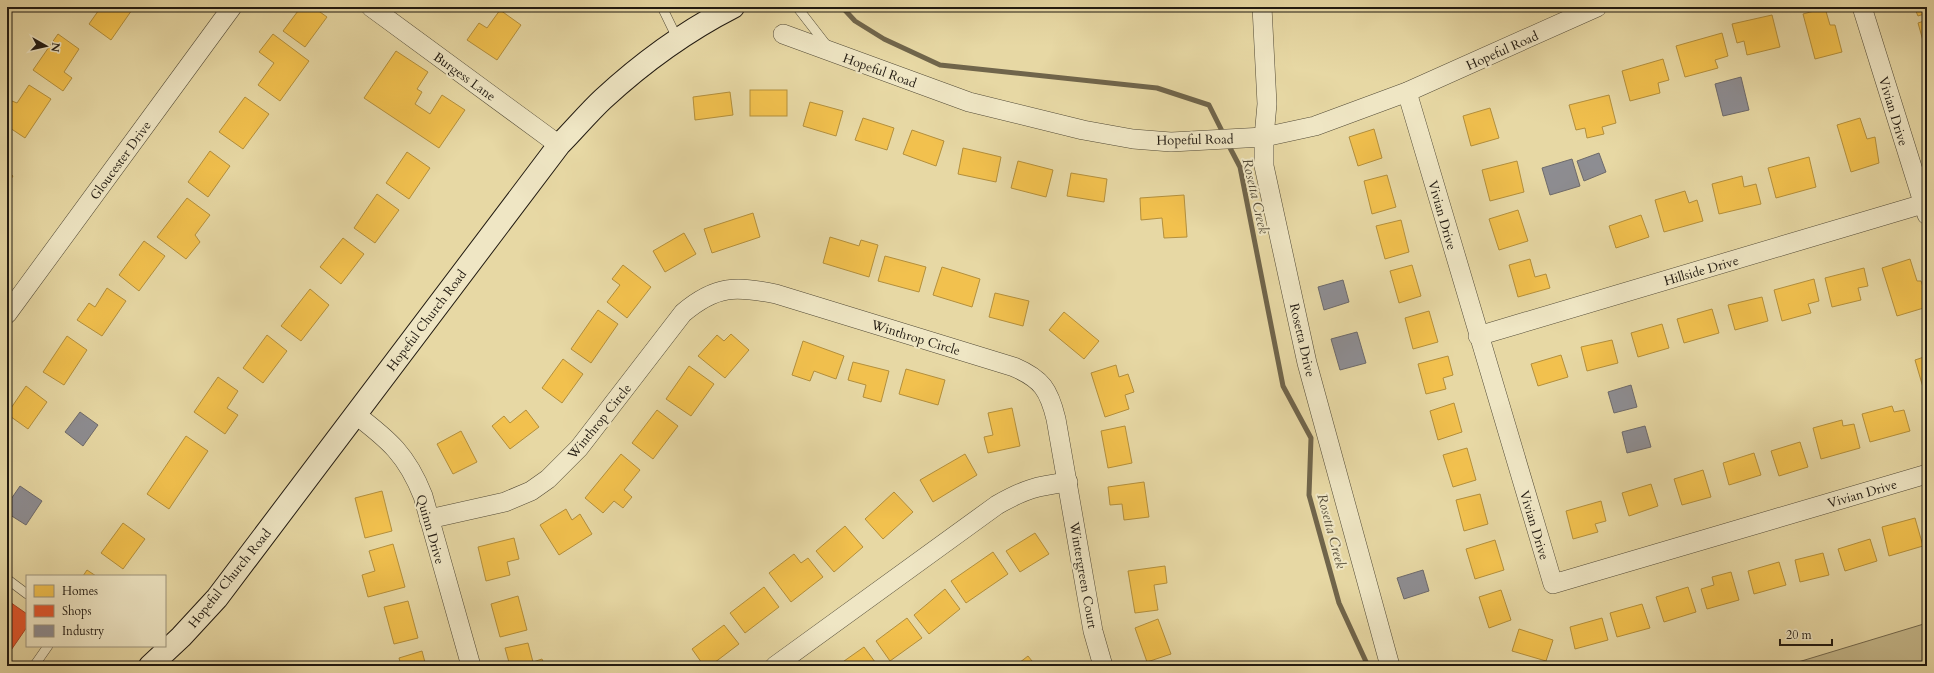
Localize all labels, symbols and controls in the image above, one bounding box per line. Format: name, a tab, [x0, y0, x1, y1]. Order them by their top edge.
north arrow	[26, 26, 66, 66]
street label: Hopeful Road	[1463, 27, 1541, 75]
text: N	[47, 42, 63, 54]
street label: Burgess Lane	[430, 48, 499, 106]
street label: Hopeful Road	[840, 49, 919, 93]
street label: Vivian Drive	[1874, 75, 1912, 148]
street label: Gloucester Drive	[86, 117, 156, 204]
street label: Hopeful Road	[1156, 130, 1234, 150]
water label: Rosetta Creek	[1238, 157, 1273, 236]
street label: Vivian Drive	[1424, 178, 1461, 252]
street label: Hillside Drive	[1662, 252, 1741, 290]
street label: Hopeful Church Road	[383, 266, 471, 375]
street label: Rosetta Drive	[1285, 302, 1319, 379]
street label: Winthrop Circle	[868, 316, 963, 360]
street label: Winthrop Circle	[563, 380, 636, 464]
street label: Vivian Drive	[1825, 475, 1899, 512]
street label: Vivian Drive	[1515, 489, 1553, 562]
street label: Quinn Drive	[412, 492, 449, 566]
water label: Rosetta Creek	[1312, 492, 1351, 571]
street label: Wintergreen Court	[1065, 520, 1101, 630]
street label: Hopeful Church Road	[184, 525, 275, 632]
legend	[26, 575, 166, 647]
text: Homes	[62, 583, 98, 599]
text: Shops	[62, 603, 91, 619]
scale bar	[1780, 621, 1832, 647]
text: Industry	[62, 623, 105, 639]
text: 20 m	[1786, 627, 1813, 643]

